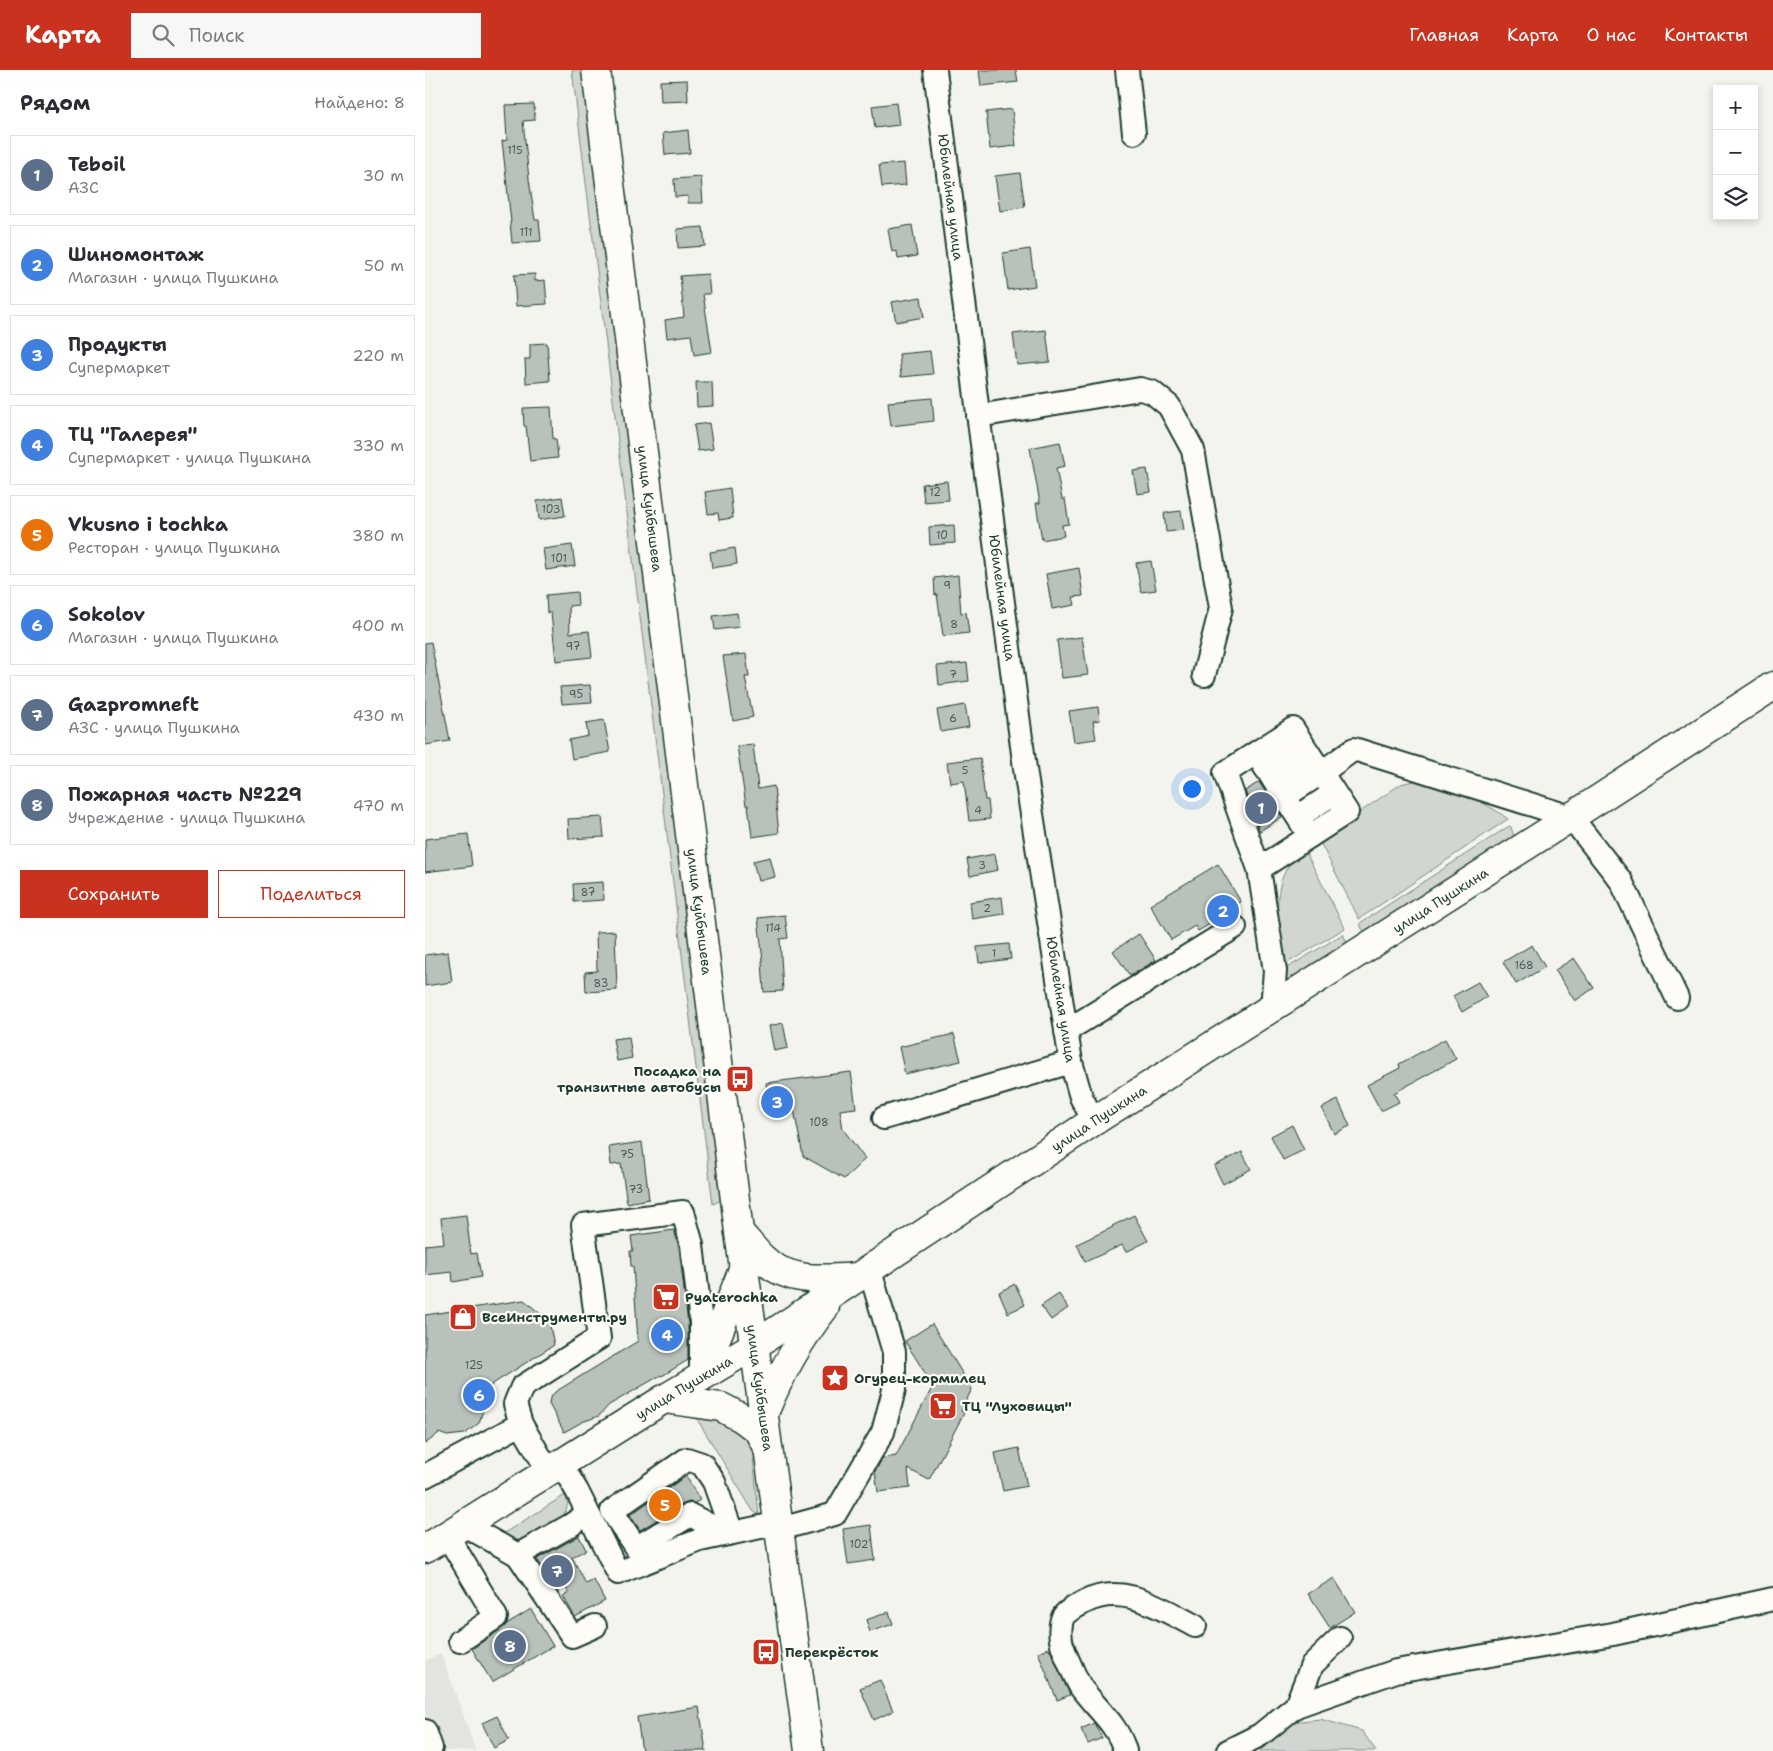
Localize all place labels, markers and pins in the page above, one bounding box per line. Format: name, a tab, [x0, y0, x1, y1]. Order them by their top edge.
pin: 1	[1245, 789, 1277, 827]
pin: 2	[1207, 892, 1239, 930]
place label: Посадка на транзитные автобусы	[557, 1062, 721, 1096]
bus stop icon: Посадка на транзитные автобусы	[725, 1064, 755, 1094]
pin: 3	[761, 1083, 793, 1121]
supermarket icon: Pyaterochka	[651, 1282, 681, 1312]
place label: Pyaterochka	[685, 1288, 778, 1306]
shop icon: ВсеИнструменты.ру	[448, 1302, 478, 1332]
place label: ВсеИнструменты.ру	[482, 1308, 627, 1326]
pin: 4	[651, 1316, 683, 1354]
place icon: Огурец-кормилец	[820, 1363, 850, 1393]
place label: Огурец-кормилец	[854, 1369, 987, 1387]
pin: 6	[463, 1376, 495, 1414]
supermarket icon: ТЦ "Луховицы"	[928, 1391, 958, 1421]
place label: ТЦ "Луховицы"	[962, 1397, 1072, 1415]
pin: 5	[649, 1486, 681, 1524]
pin: 7	[541, 1552, 573, 1590]
pin: 8	[494, 1627, 526, 1665]
bus stop icon: Перекрёсток	[751, 1637, 781, 1667]
place label: Перекрёсток	[785, 1643, 879, 1661]

